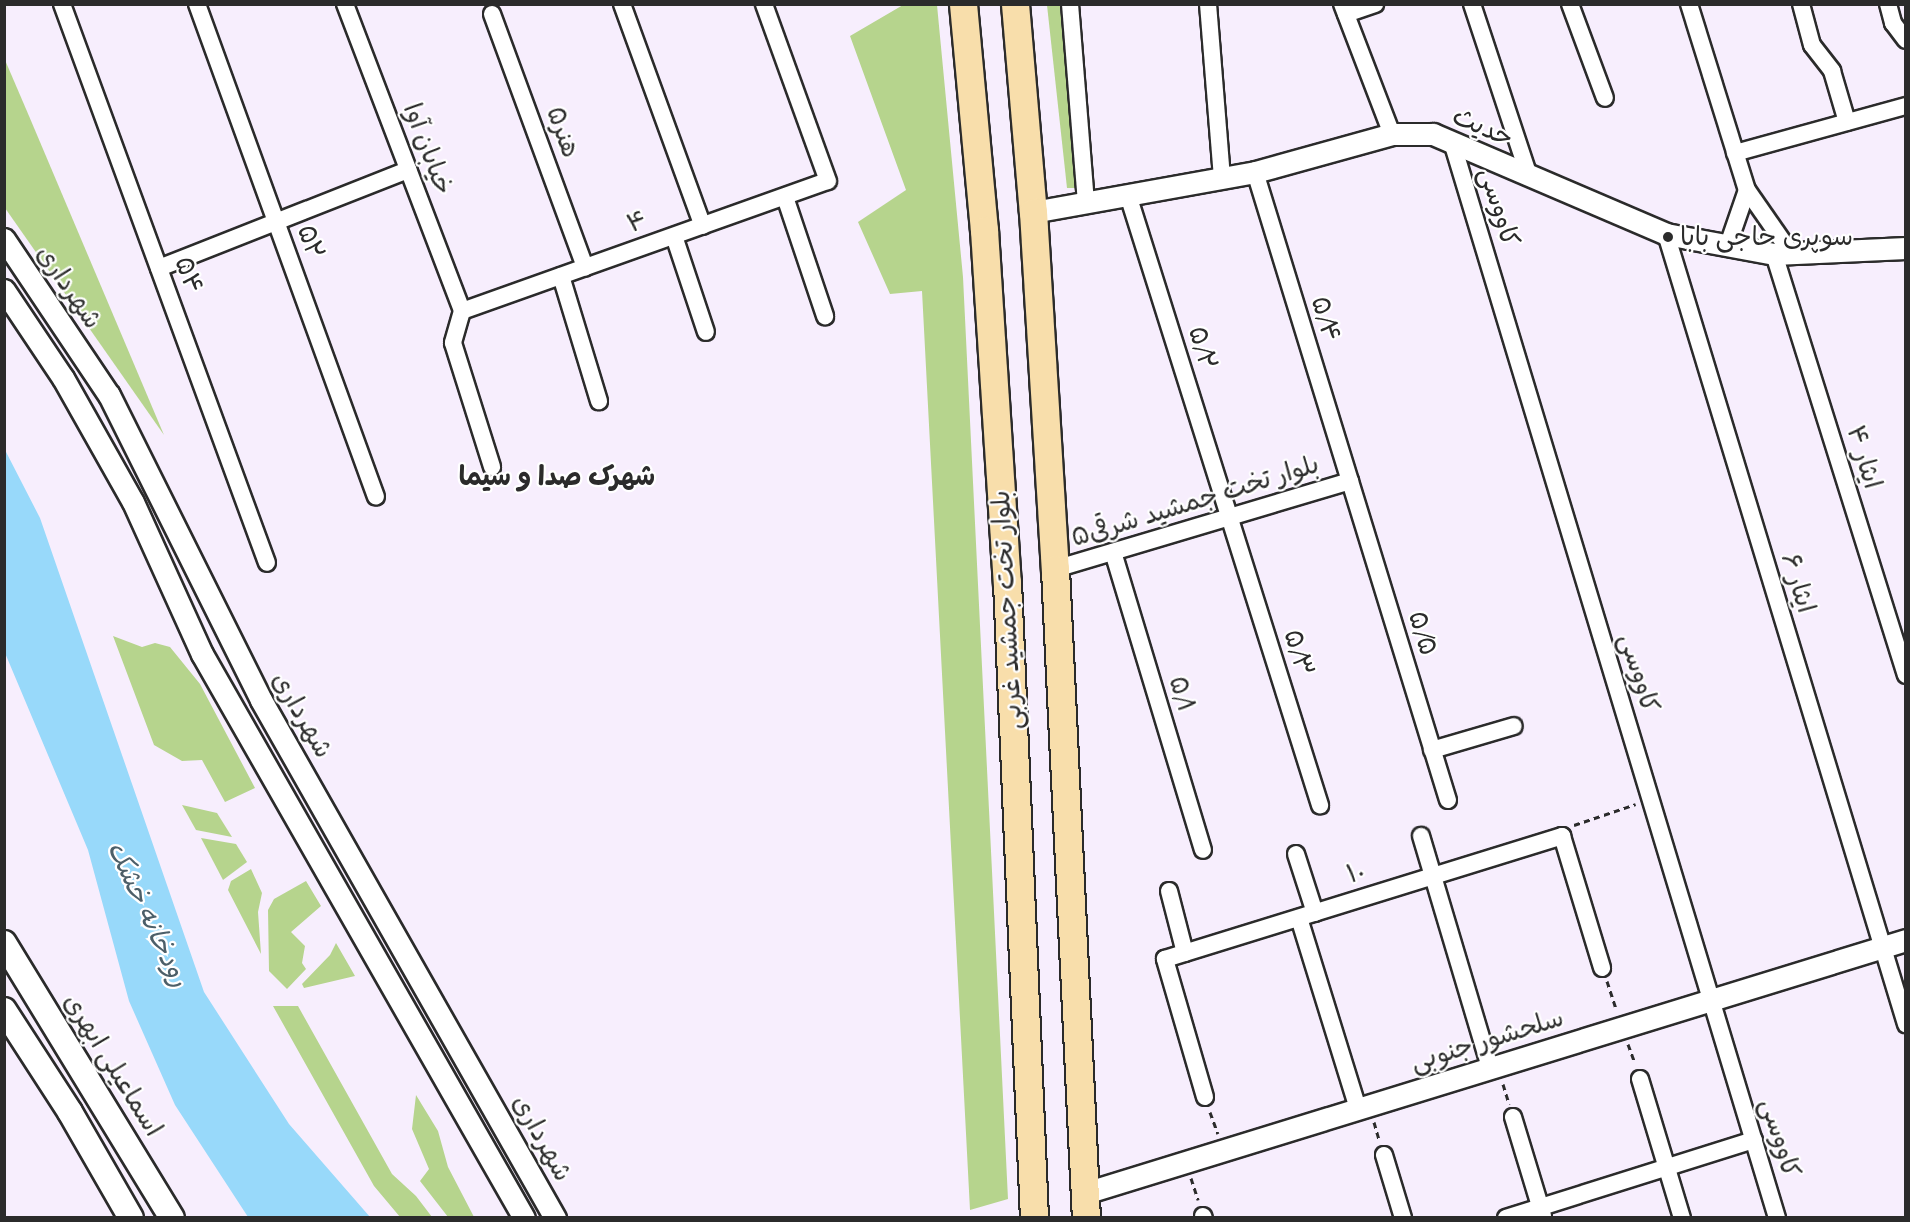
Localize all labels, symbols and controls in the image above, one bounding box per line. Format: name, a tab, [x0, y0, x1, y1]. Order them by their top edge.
street label: خیابان آوا	[396, 99, 460, 199]
street label: حدیث	[1448, 100, 1518, 154]
street label: هنر۵	[539, 102, 587, 162]
street label: کاووسی	[1472, 164, 1526, 250]
street label: ۴	[623, 204, 651, 240]
street label: ۵۲	[290, 220, 332, 264]
place label: سوپری حاجی بابا	[1680, 221, 1853, 253]
marker: سوپری حاجی بابا	[1661, 230, 1675, 244]
street label: شهرداری	[30, 239, 108, 335]
street label: ۵۴	[168, 252, 210, 298]
street label: ۵/۴	[1304, 292, 1348, 346]
street label: ۵/۲	[1182, 322, 1224, 374]
street label: ایثار ۴	[1840, 422, 1888, 492]
street label: بلوار تخت جمشید شرقی۵	[1067, 448, 1323, 554]
district label: شهرک صدا و سیما	[459, 461, 655, 493]
street label: بلوار تخت جمشید غربی	[985, 490, 1029, 730]
street label: ایثار ۶	[1774, 549, 1822, 617]
street label: ۵/۵	[1402, 607, 1444, 659]
street label: ۵/۳	[1277, 626, 1321, 680]
street label: کاووسی	[1612, 630, 1666, 716]
street label: شهرداری	[265, 666, 339, 764]
street label: ۵/۱	[1162, 672, 1202, 716]
water label: رودخانه خشک	[100, 836, 196, 992]
street label: ۱۰	[1343, 855, 1369, 891]
street label: اسماعیلی ابهری	[57, 988, 169, 1142]
street label: سلحشور جنوبی	[1407, 1002, 1567, 1078]
street label: شهرداری	[506, 1089, 578, 1187]
street label: کاووسی	[1753, 1095, 1807, 1181]

